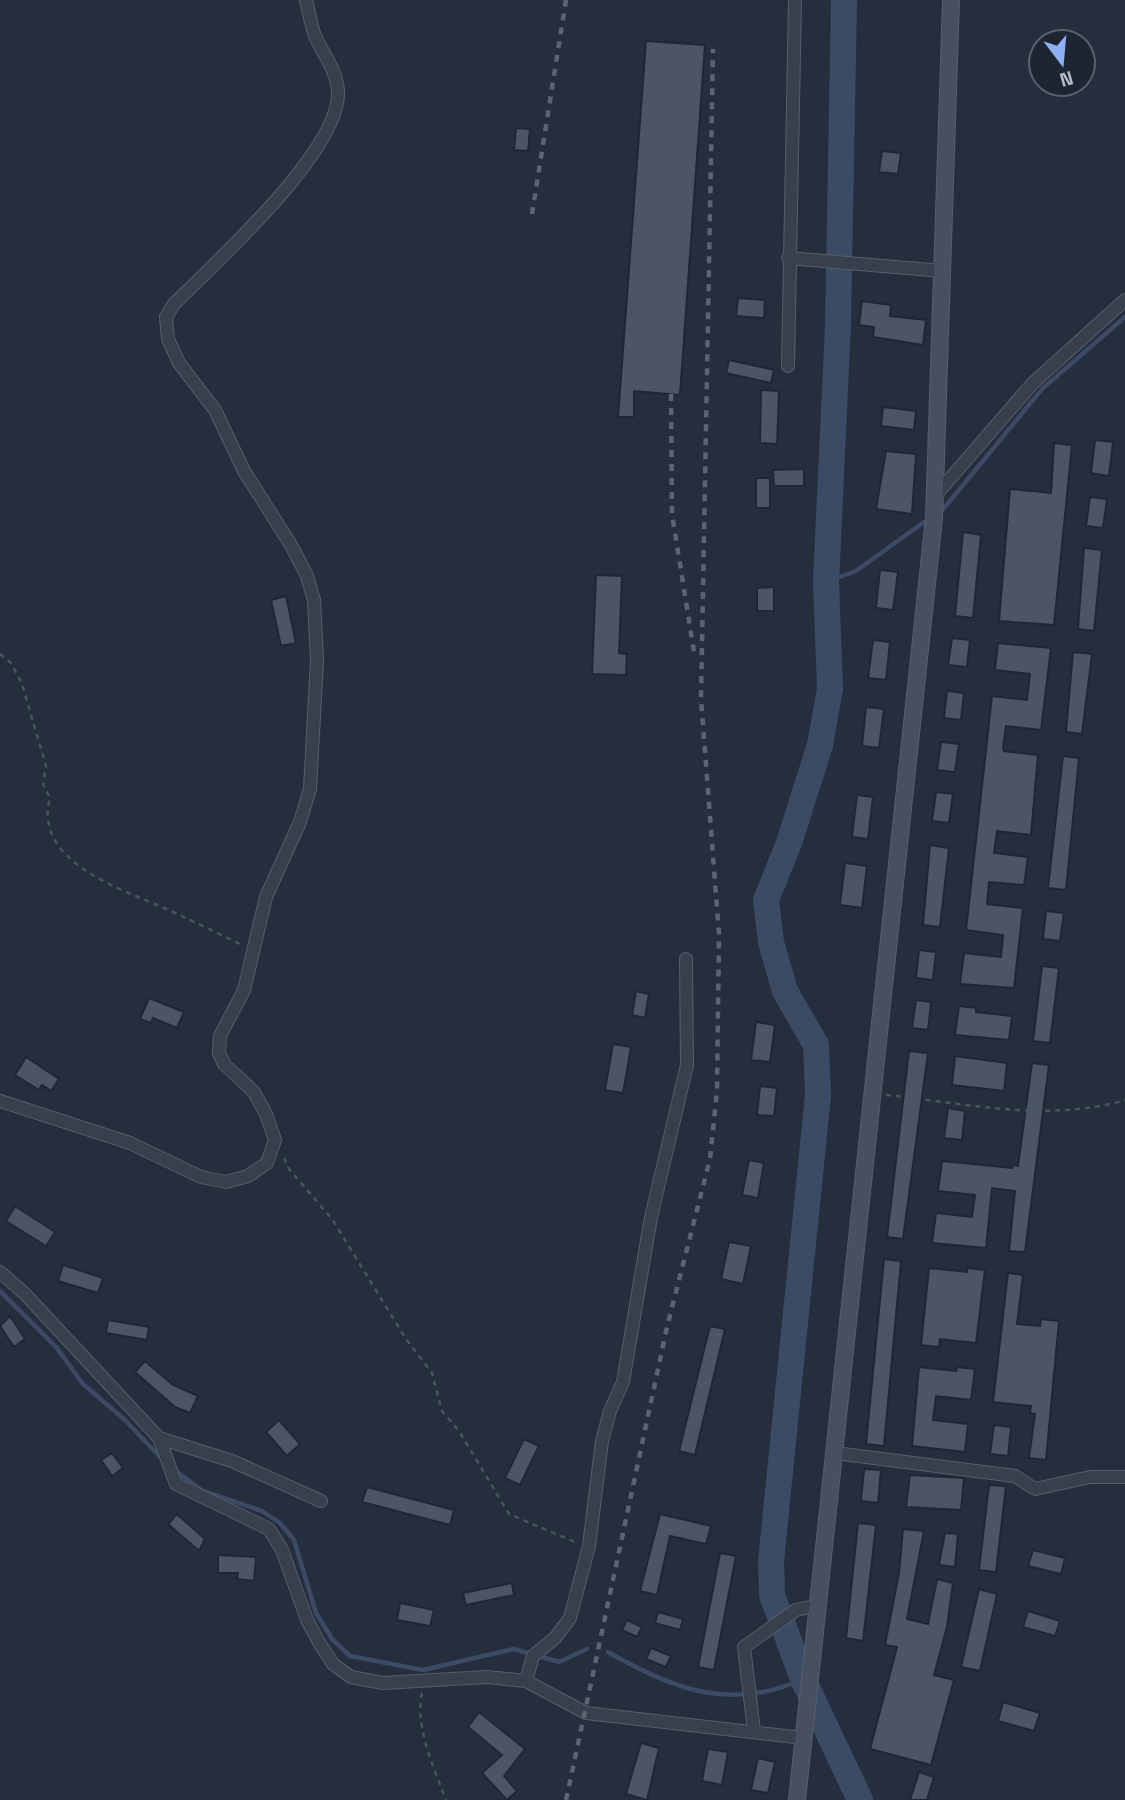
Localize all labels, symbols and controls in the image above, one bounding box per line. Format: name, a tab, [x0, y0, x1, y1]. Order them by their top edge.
north arrow	[1027, 28, 1097, 98]
text: N	[1057, 65, 1076, 93]

